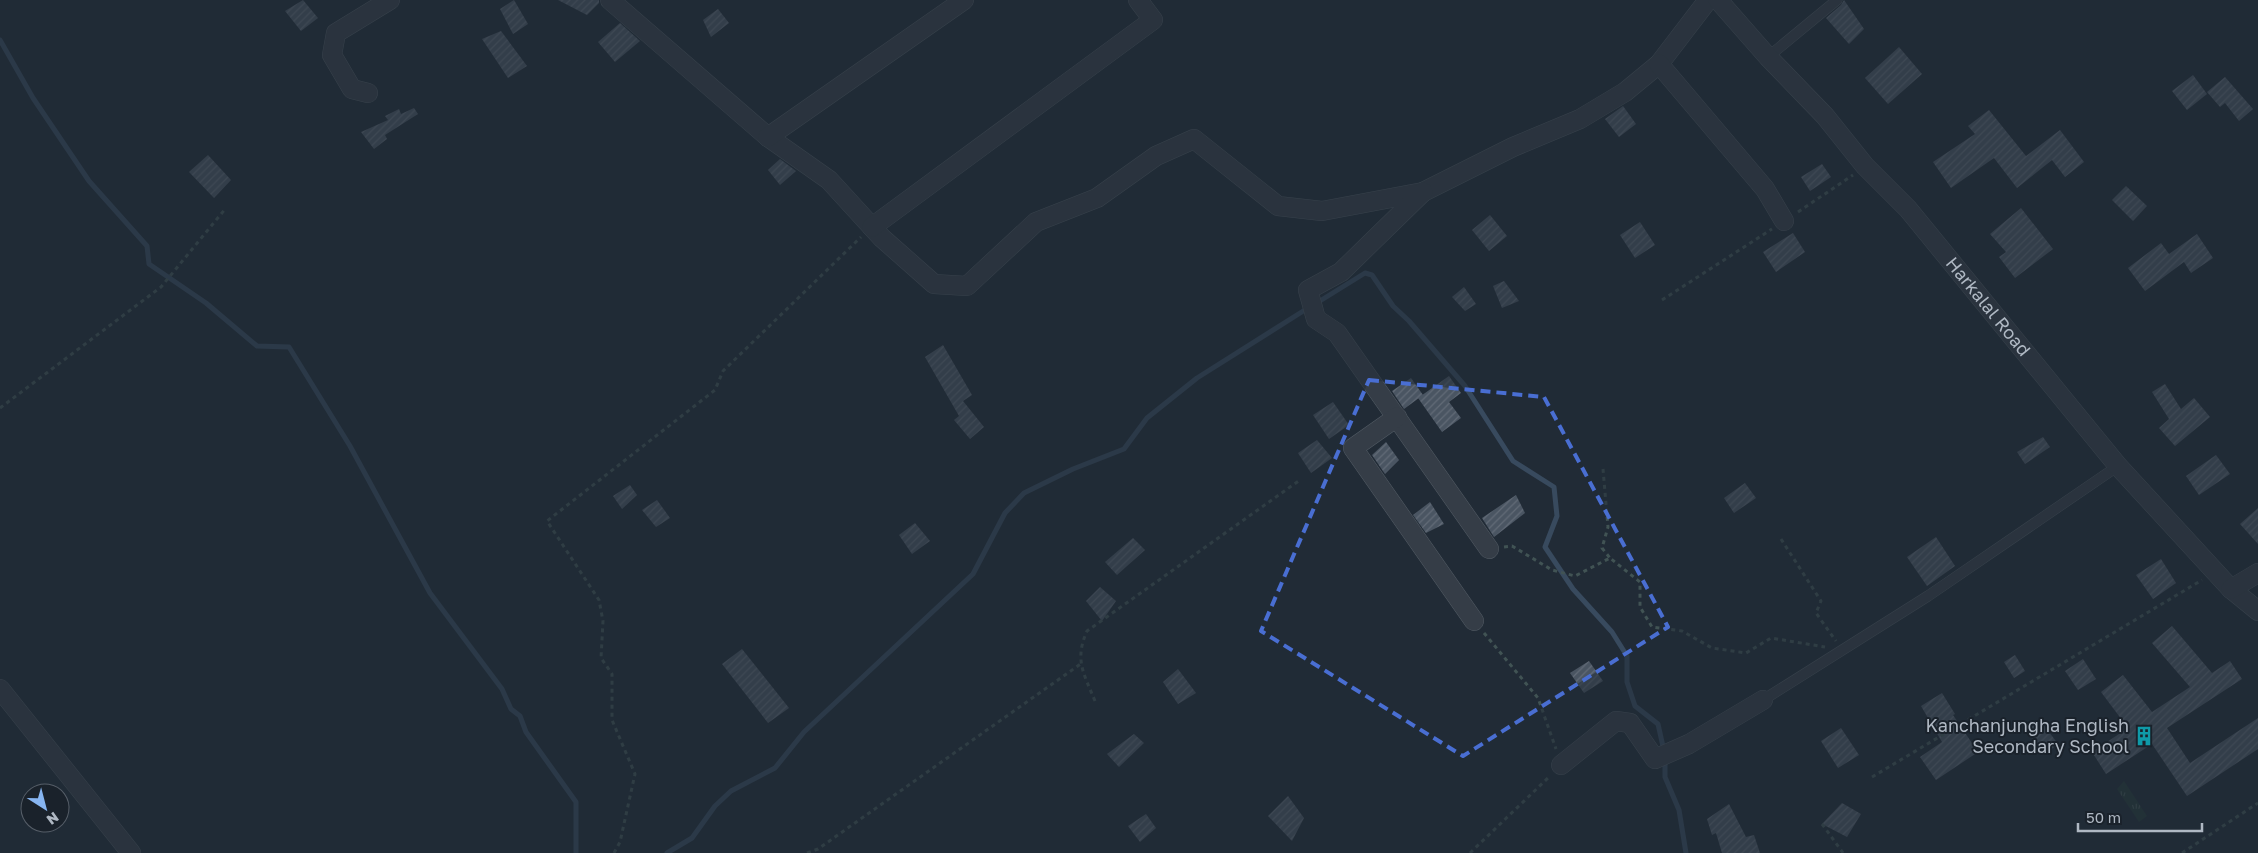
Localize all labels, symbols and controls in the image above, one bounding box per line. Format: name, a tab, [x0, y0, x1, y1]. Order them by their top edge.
street label: Harkalal Road	[1942, 252, 2036, 360]
place label: Kanchanjungha English Secondary School	[1925, 714, 2129, 757]
building icon: Kanchanjungha English Secondary School	[2133, 725, 2155, 747]
north arrow	[20, 783, 70, 833]
scale bar	[2078, 800, 2202, 832]
text: 50 m	[2086, 808, 2121, 826]
text: N	[44, 809, 62, 829]

